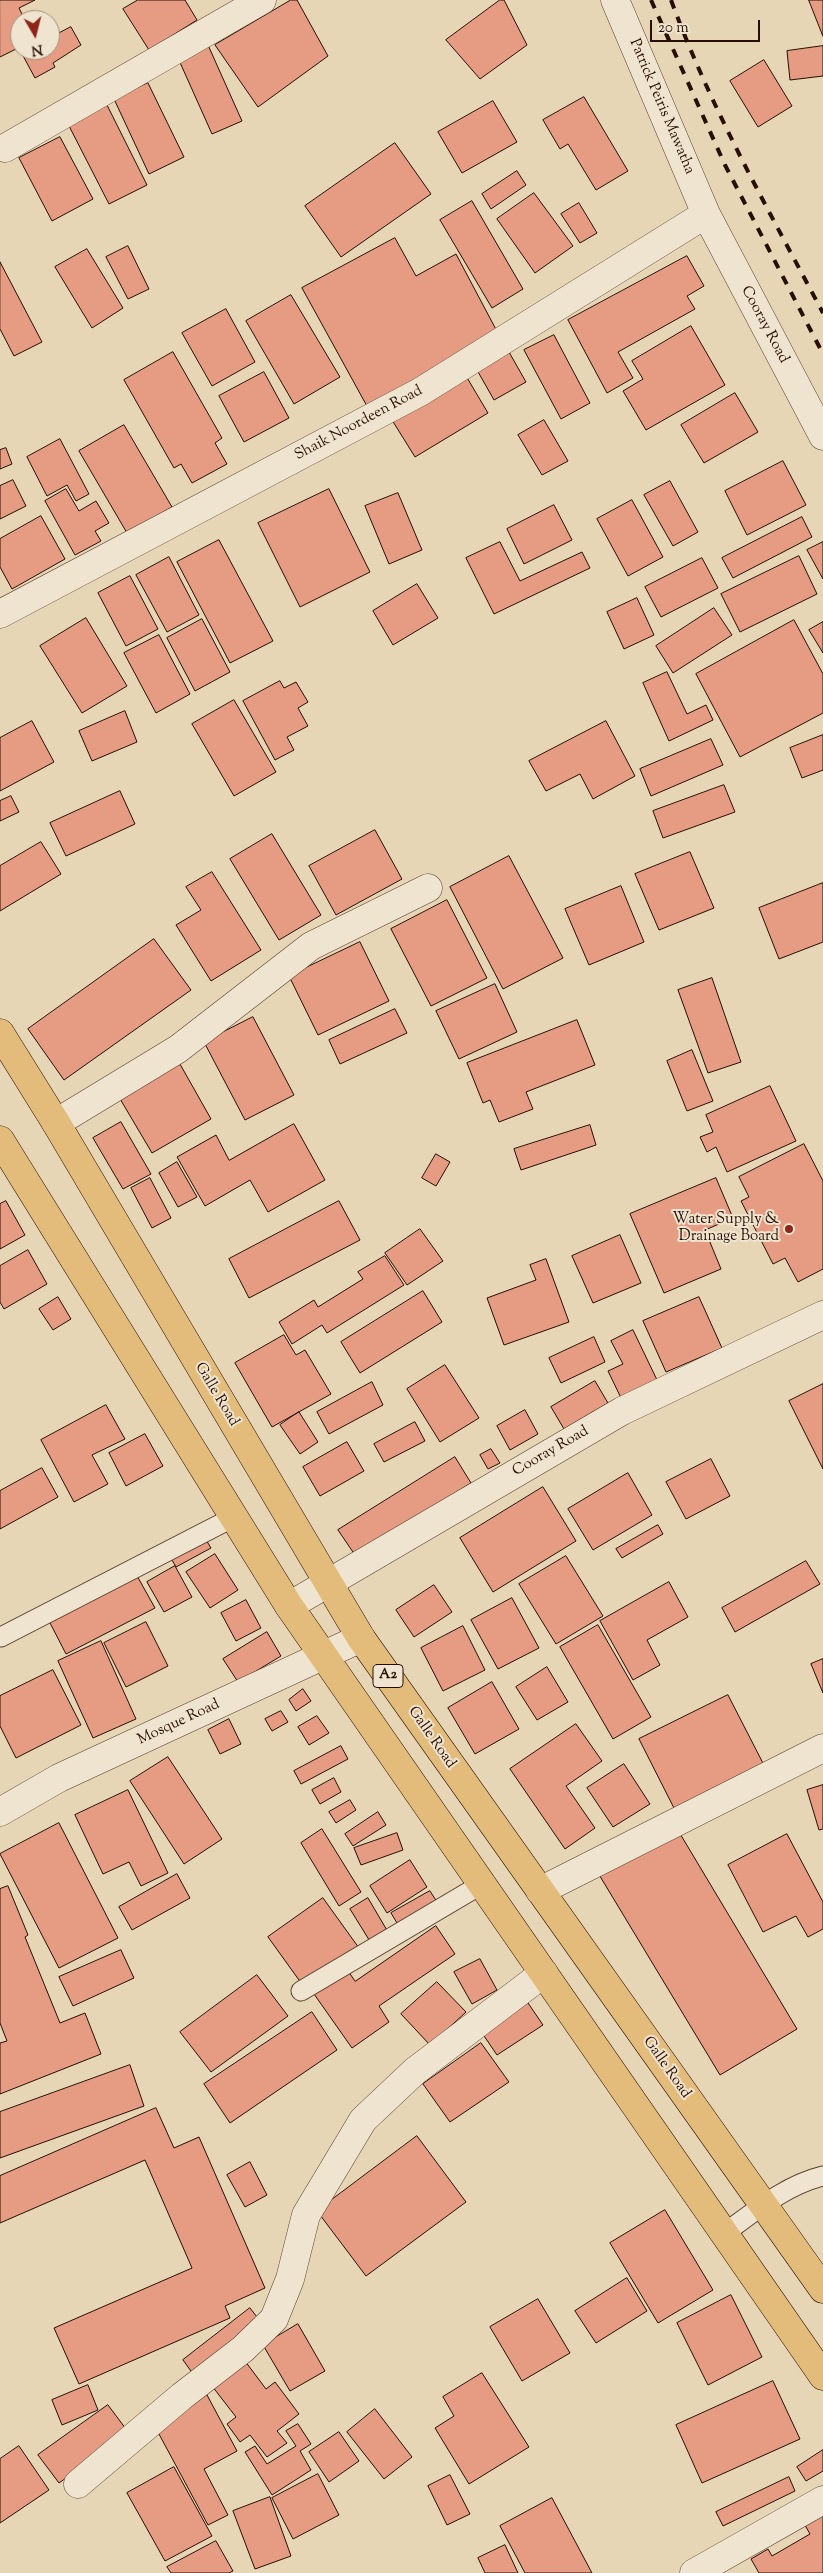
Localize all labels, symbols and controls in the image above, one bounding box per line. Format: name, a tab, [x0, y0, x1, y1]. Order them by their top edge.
north arrow	[10, 10, 60, 60]
scale bar	[653, 10, 763, 42]
text: 20 m	[658, 18, 689, 39]
street label: Patrick Peiris Mawatha	[624, 37, 698, 177]
text: N	[30, 38, 44, 60]
street label: Cooray Road	[736, 283, 792, 367]
street label: Shaik Noordeen Road	[292, 383, 426, 465]
place label: Water Supply & Drainage Board	[673, 1211, 779, 1246]
marker: Water Supply & Drainage Board	[783, 1223, 795, 1235]
street label: Galle Road	[190, 1360, 242, 1430]
street label: Cooray Road	[510, 1423, 592, 1481]
road number: A2	[373, 1664, 403, 1688]
street label: Mosque Road	[135, 1696, 223, 1750]
street label: Galle Road	[403, 1704, 459, 1772]
street label: Galle Road	[638, 2034, 694, 2102]

